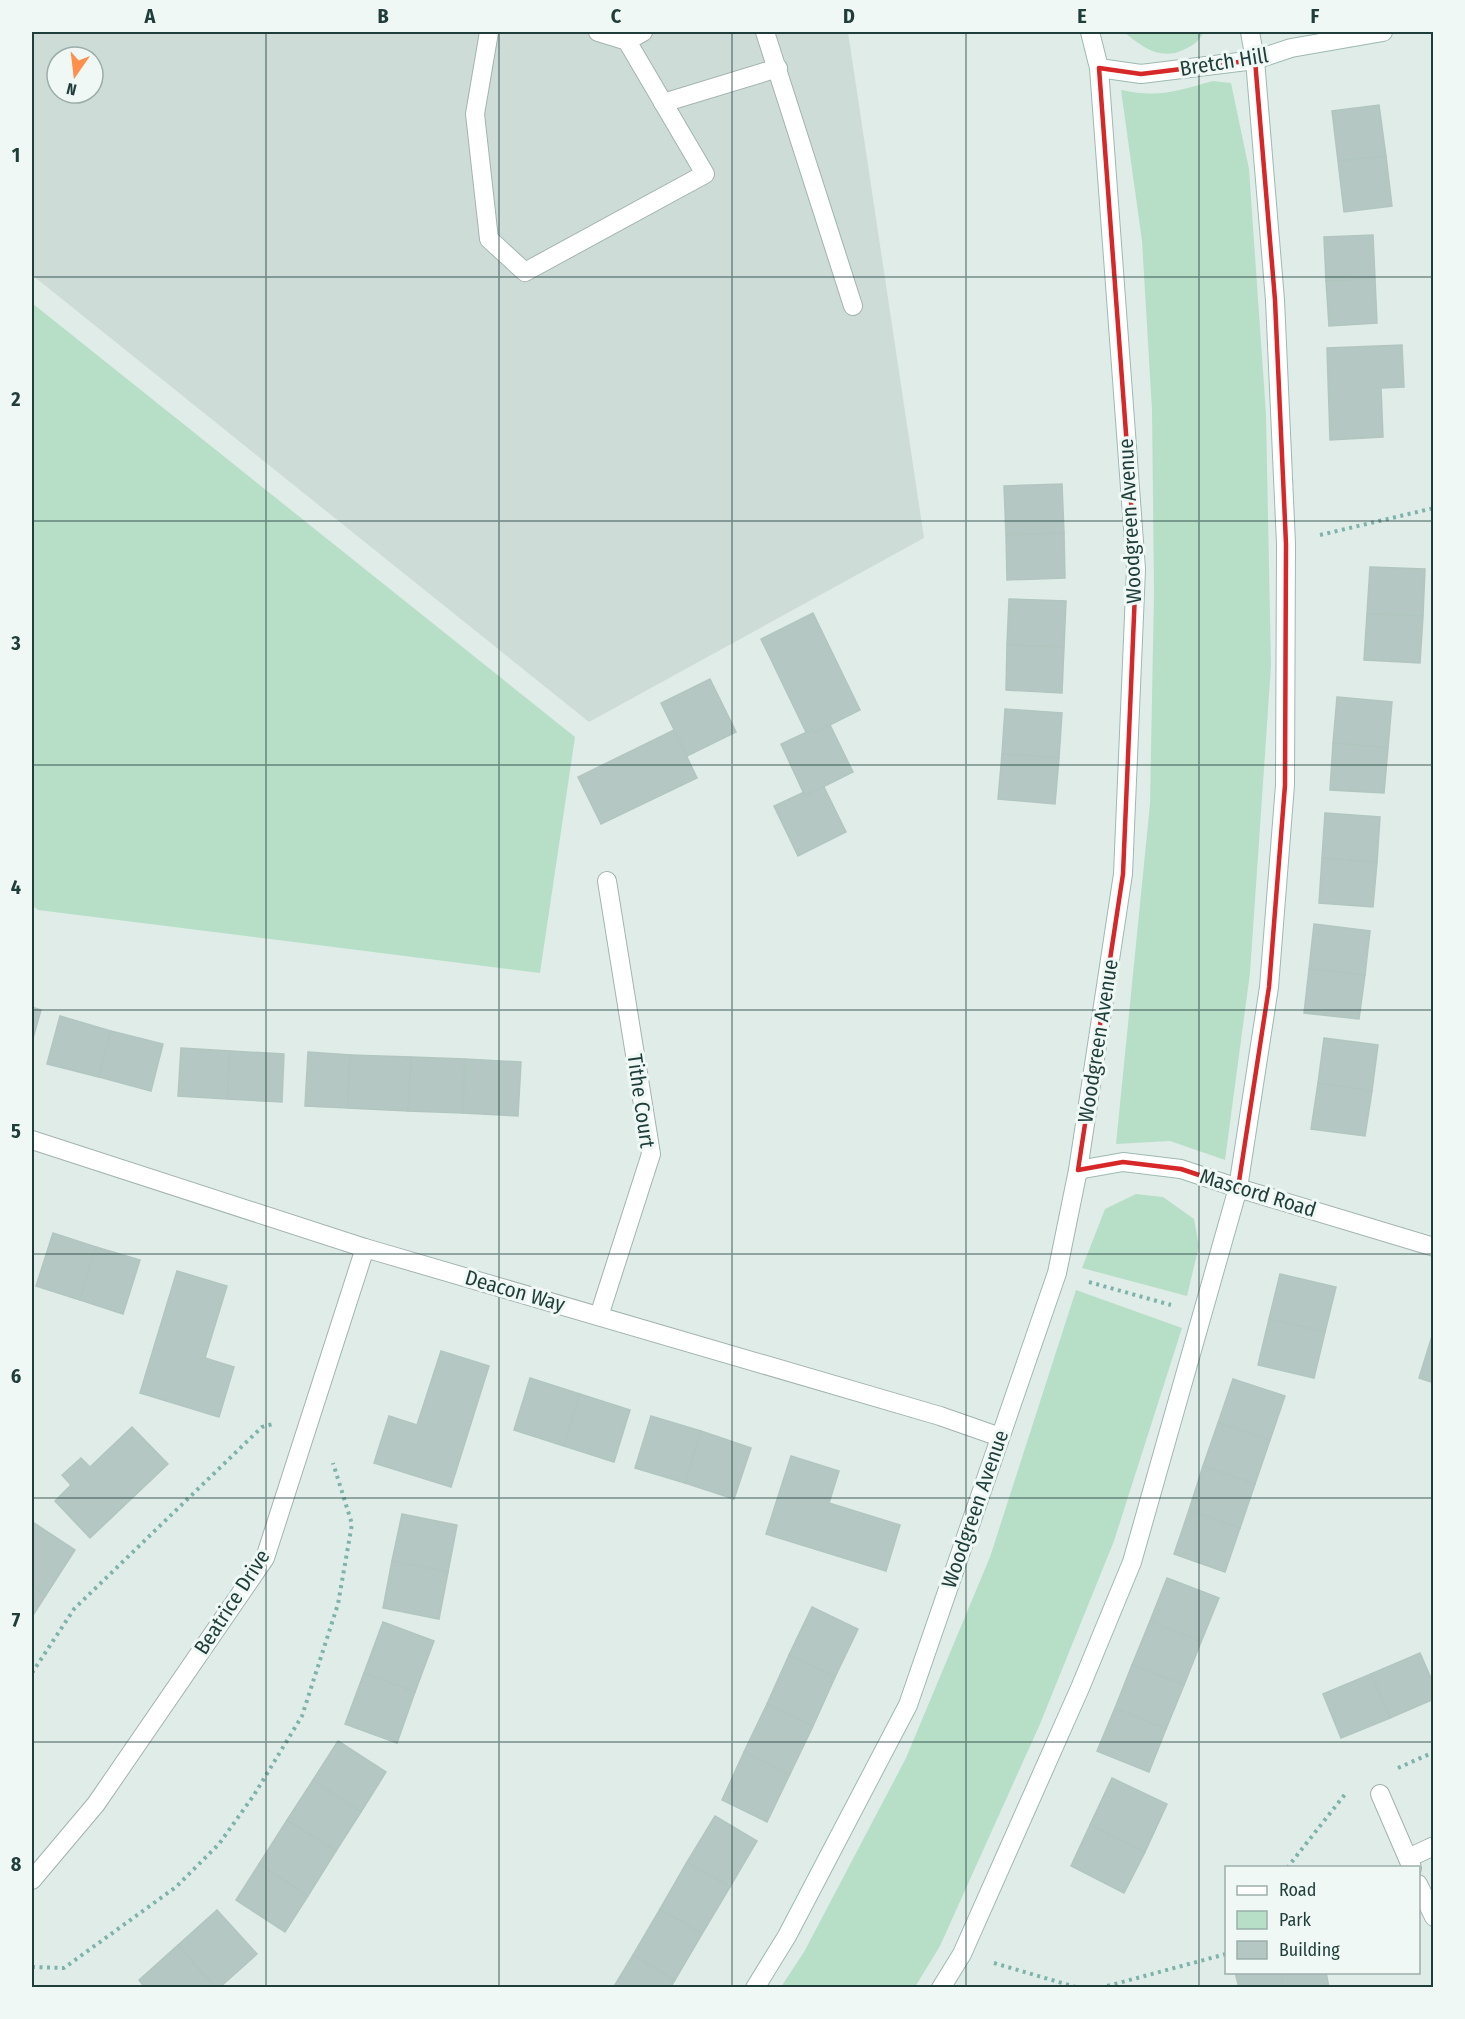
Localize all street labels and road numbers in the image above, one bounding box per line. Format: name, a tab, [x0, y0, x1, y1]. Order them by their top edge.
street label: Bretch Hill	[1178, 42, 1271, 82]
street label: Woodgreen Avenue	[1113, 438, 1147, 604]
street label: Woodgreen Avenue	[1072, 957, 1124, 1125]
street label: Tithe Court	[622, 1052, 660, 1150]
street label: Mascord Road	[1197, 1163, 1319, 1223]
street label: Deacon Way	[462, 1264, 569, 1318]
street label: Woodgreen Avenue	[936, 1427, 1014, 1591]
street label: Beatrice Drive	[188, 1545, 276, 1659]

